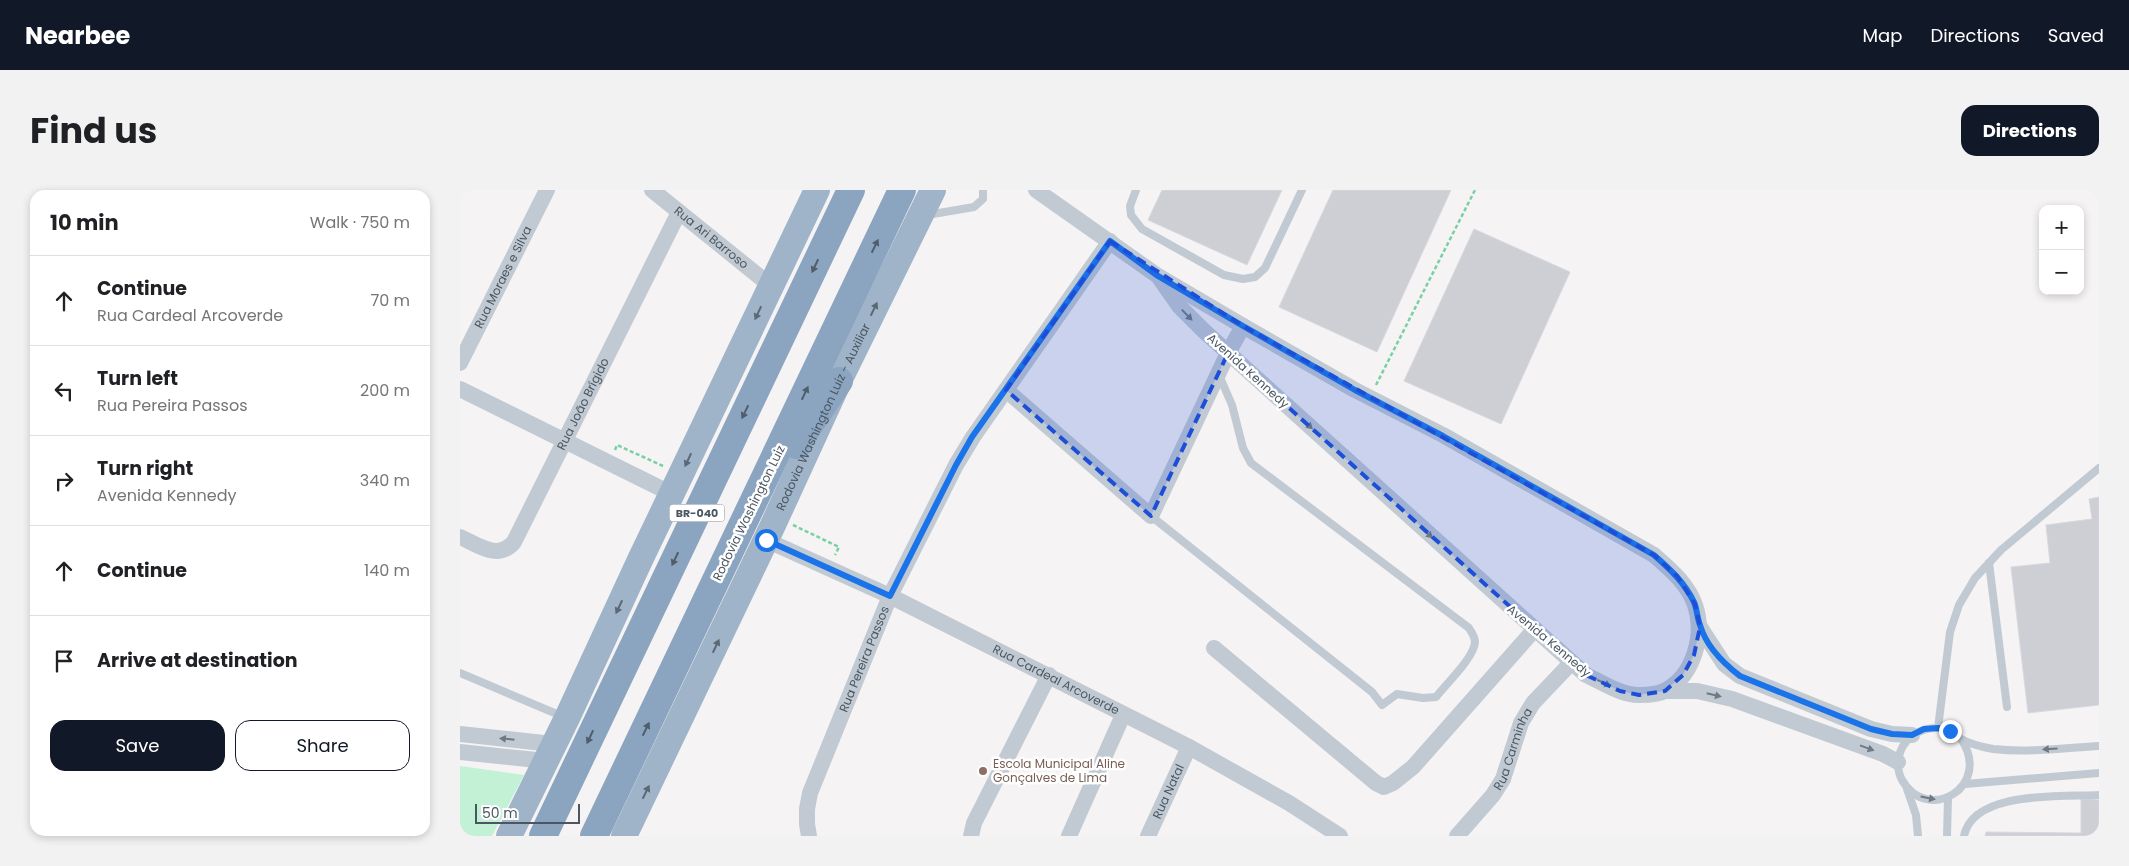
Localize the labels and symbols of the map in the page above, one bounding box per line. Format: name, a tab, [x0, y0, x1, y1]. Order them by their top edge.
street label: Rua Ari Barroso	[671, 202, 753, 273]
street label: Rua Moraes e Silva	[470, 223, 536, 331]
one-way arrow	[872, 239, 880, 253]
one-way arrow	[811, 259, 819, 273]
one-way arrow	[870, 301, 879, 316]
one-way arrow	[754, 306, 762, 320]
one-way arrow	[1181, 308, 1193, 320]
street label: Rodovia Washington Luiz - Auxiliar	[772, 320, 874, 513]
street label: Avenida Kennedy	[1204, 329, 1293, 412]
street label: Rua João Brígido	[552, 354, 613, 453]
one-way arrow	[802, 386, 810, 400]
one-way arrow	[741, 405, 749, 419]
one-way arrow	[1300, 419, 1313, 430]
street label: Rodovia Washington Luiz	[708, 442, 789, 583]
one-way arrow	[684, 453, 692, 467]
road number: BR-040	[670, 504, 724, 522]
one-way arrow	[1421, 528, 1434, 539]
route start	[755, 529, 778, 552]
one-way arrow	[671, 552, 679, 566]
one-way arrow	[614, 599, 623, 614]
street label: Avenida Kennedy	[1504, 600, 1595, 681]
street label: Rua Pereira Passos	[835, 603, 893, 714]
one-way arrow	[712, 639, 720, 653]
street label: Rua Cardeal Arcoverde	[990, 640, 1122, 718]
one-way arrow	[1597, 680, 1611, 688]
one-way arrow	[1706, 691, 1721, 699]
street label: Rua Carminha	[1489, 704, 1536, 793]
route end	[1939, 720, 1962, 743]
one-way arrow	[642, 722, 650, 736]
one-way arrow	[585, 730, 593, 744]
one-way arrow	[498, 735, 514, 743]
one-way arrow	[1860, 744, 1875, 752]
one-way arrow	[2042, 745, 2058, 753]
place label: Escola Municipal Aline Gonçalves de Lima	[993, 755, 1125, 786]
street label: Rua Natal	[1148, 761, 1188, 821]
marker: Escola Municipal Aline Gonçalves de Lima	[977, 765, 989, 777]
one-way arrow	[642, 785, 650, 799]
one-way arrow	[1921, 795, 1937, 803]
scale bar	[475, 801, 580, 824]

